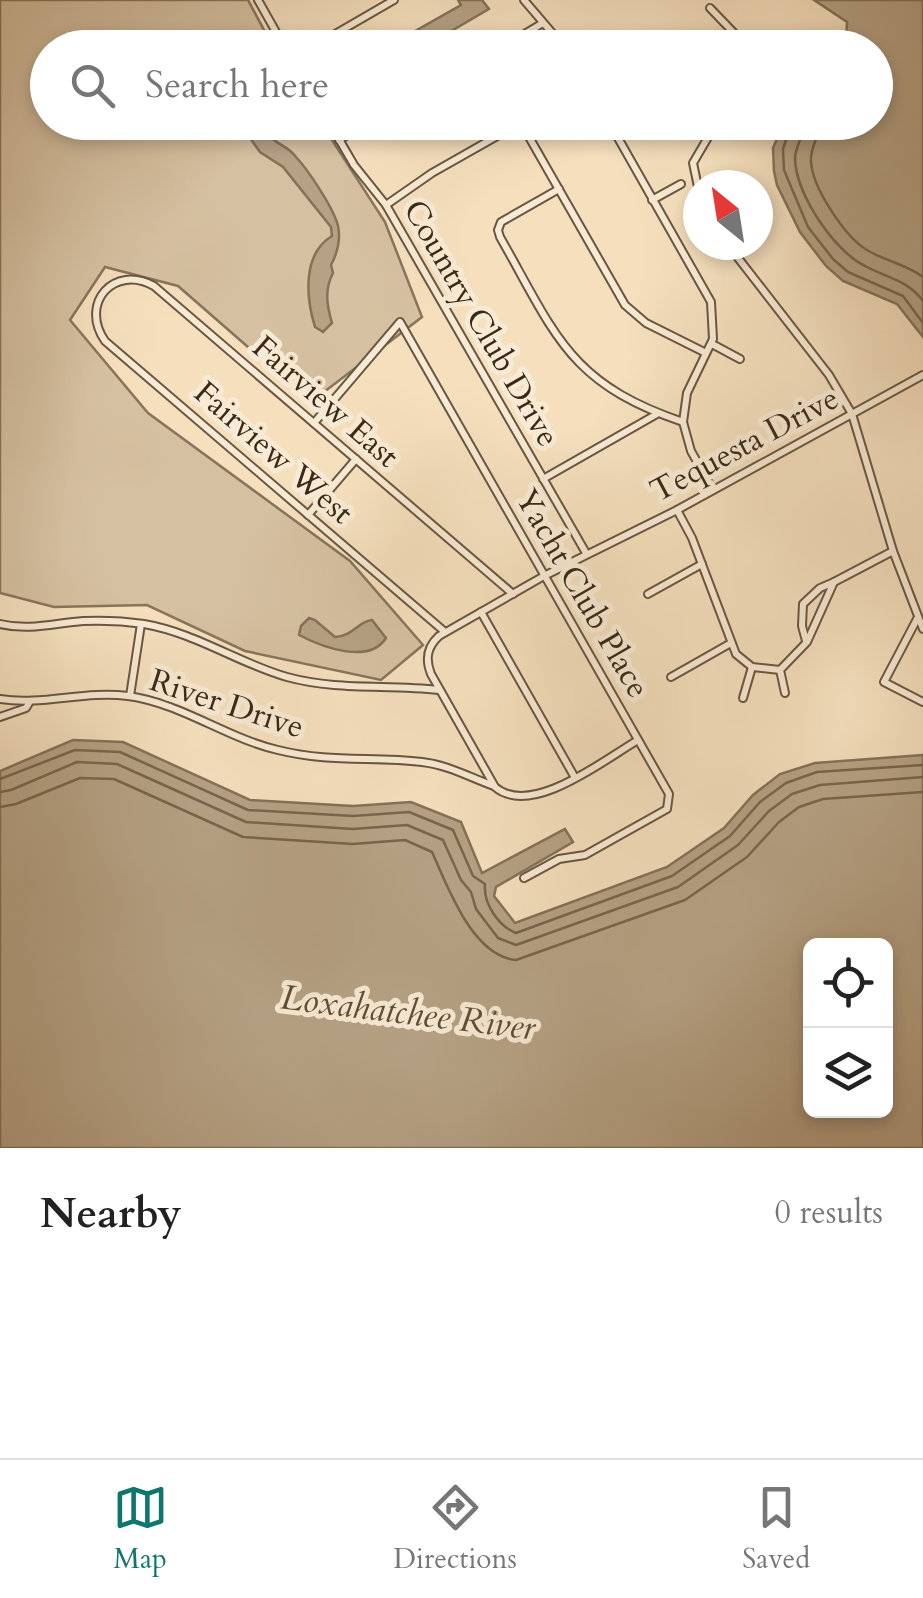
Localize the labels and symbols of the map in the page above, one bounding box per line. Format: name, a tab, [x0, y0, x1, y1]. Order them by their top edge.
north arrow	[683, 170, 773, 260]
street label: Country Club Drive	[393, 192, 570, 455]
street label: Fairview East	[243, 326, 408, 478]
street label: Fairview West	[184, 371, 362, 534]
street label: Tequesta Drive	[642, 377, 847, 513]
street label: Yacht Club Place	[504, 481, 660, 706]
street label: River Drive	[144, 658, 309, 750]
water label: Loxahatchee River	[278, 974, 539, 1053]

